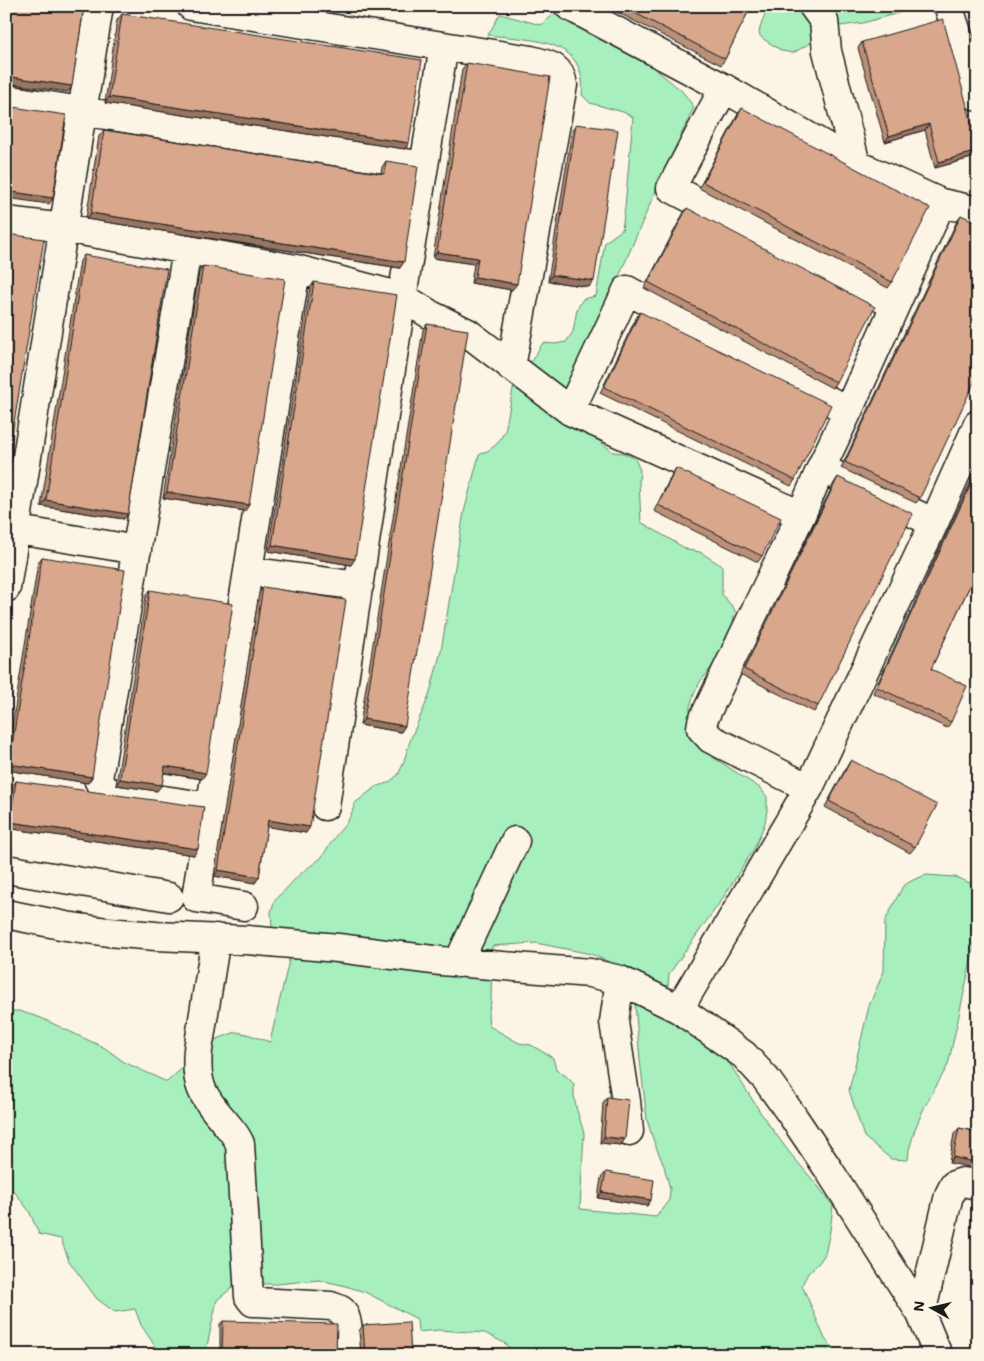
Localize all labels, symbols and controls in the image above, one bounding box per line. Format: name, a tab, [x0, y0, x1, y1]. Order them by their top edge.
north arrow	[906, 1284, 956, 1334]
text: N	[908, 1300, 929, 1313]

